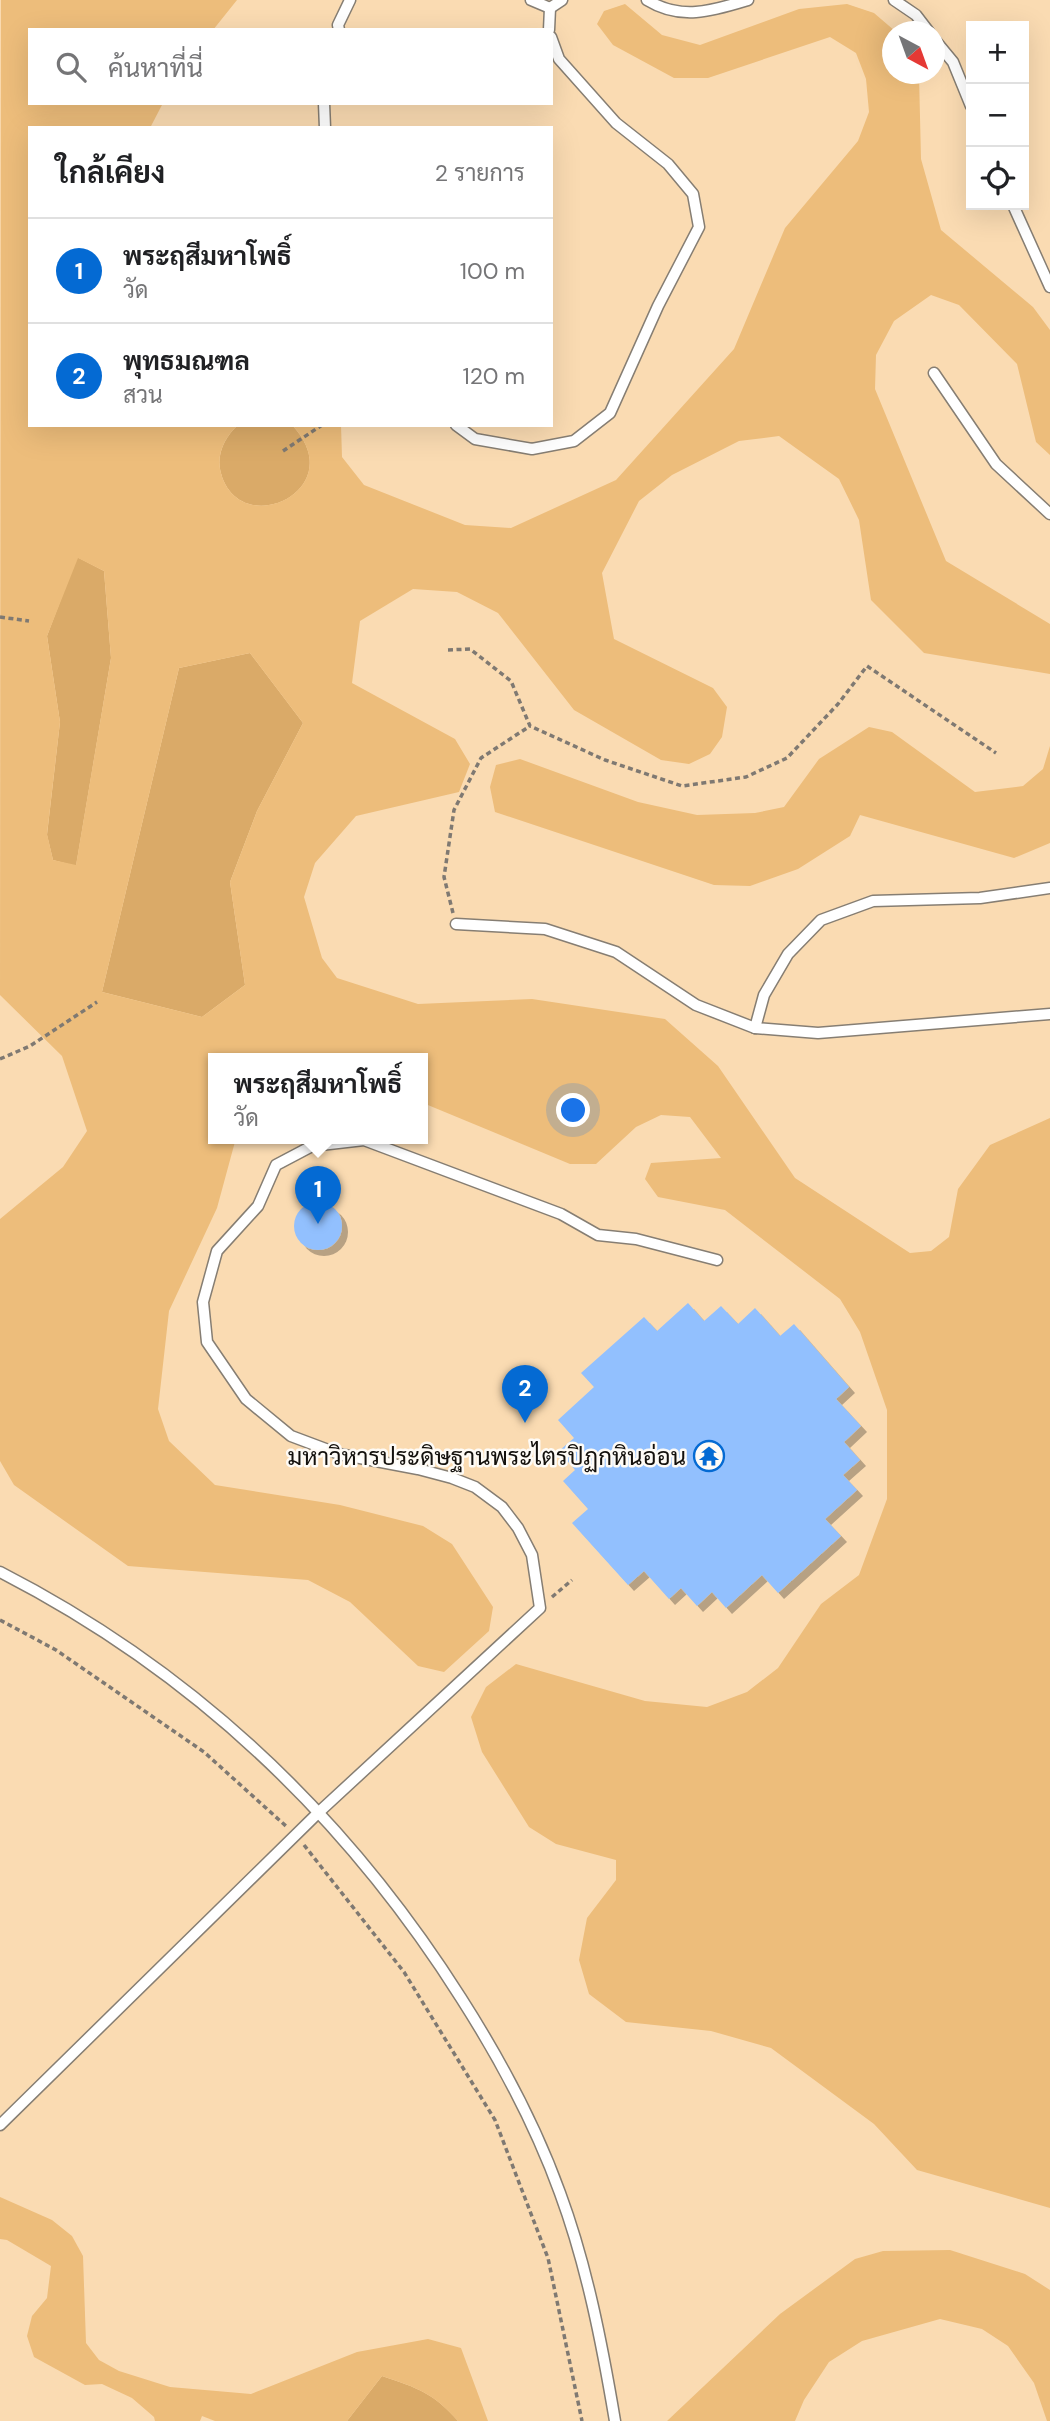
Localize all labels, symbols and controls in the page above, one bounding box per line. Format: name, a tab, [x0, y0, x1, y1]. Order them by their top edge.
north arrow	[882, 21, 945, 84]
map controls	[966, 21, 1029, 210]
button: +	[966, 21, 1029, 84]
search box	[28, 28, 553, 105]
icon: search	[52, 48, 90, 86]
text: ค้นหาที่นี่	[108, 51, 203, 85]
button: −	[966, 84, 1029, 147]
button: locate	[966, 147, 1029, 210]
text: ใกล้เคียง	[56, 153, 165, 192]
text: 2 รายการ	[435, 158, 525, 188]
text: พระฤสีมหาโพธิ์	[123, 239, 292, 273]
text: 1	[75, 256, 83, 286]
text: 100 m	[460, 256, 525, 286]
text: วัด	[123, 275, 148, 305]
text: พุทธมณฑล	[123, 344, 250, 378]
text: 2	[72, 361, 86, 391]
text: 120 m	[462, 361, 525, 391]
text: สวน	[123, 380, 163, 410]
popup	[208, 1053, 428, 1144]
text: พระฤสีมหาโพธิ์	[233, 1067, 403, 1101]
your location	[556, 1093, 590, 1127]
text: วัด	[233, 1103, 259, 1133]
pin: 1	[295, 1166, 341, 1224]
pin: 2	[502, 1365, 548, 1423]
temple icon: มหาวิหารประดิษฐานพระไตรปิฏกหินอ่อน	[692, 1439, 726, 1473]
place label: มหาวิหารประดิษฐานพระไตรปิฏกหินอ่อน	[288, 1441, 686, 1473]

